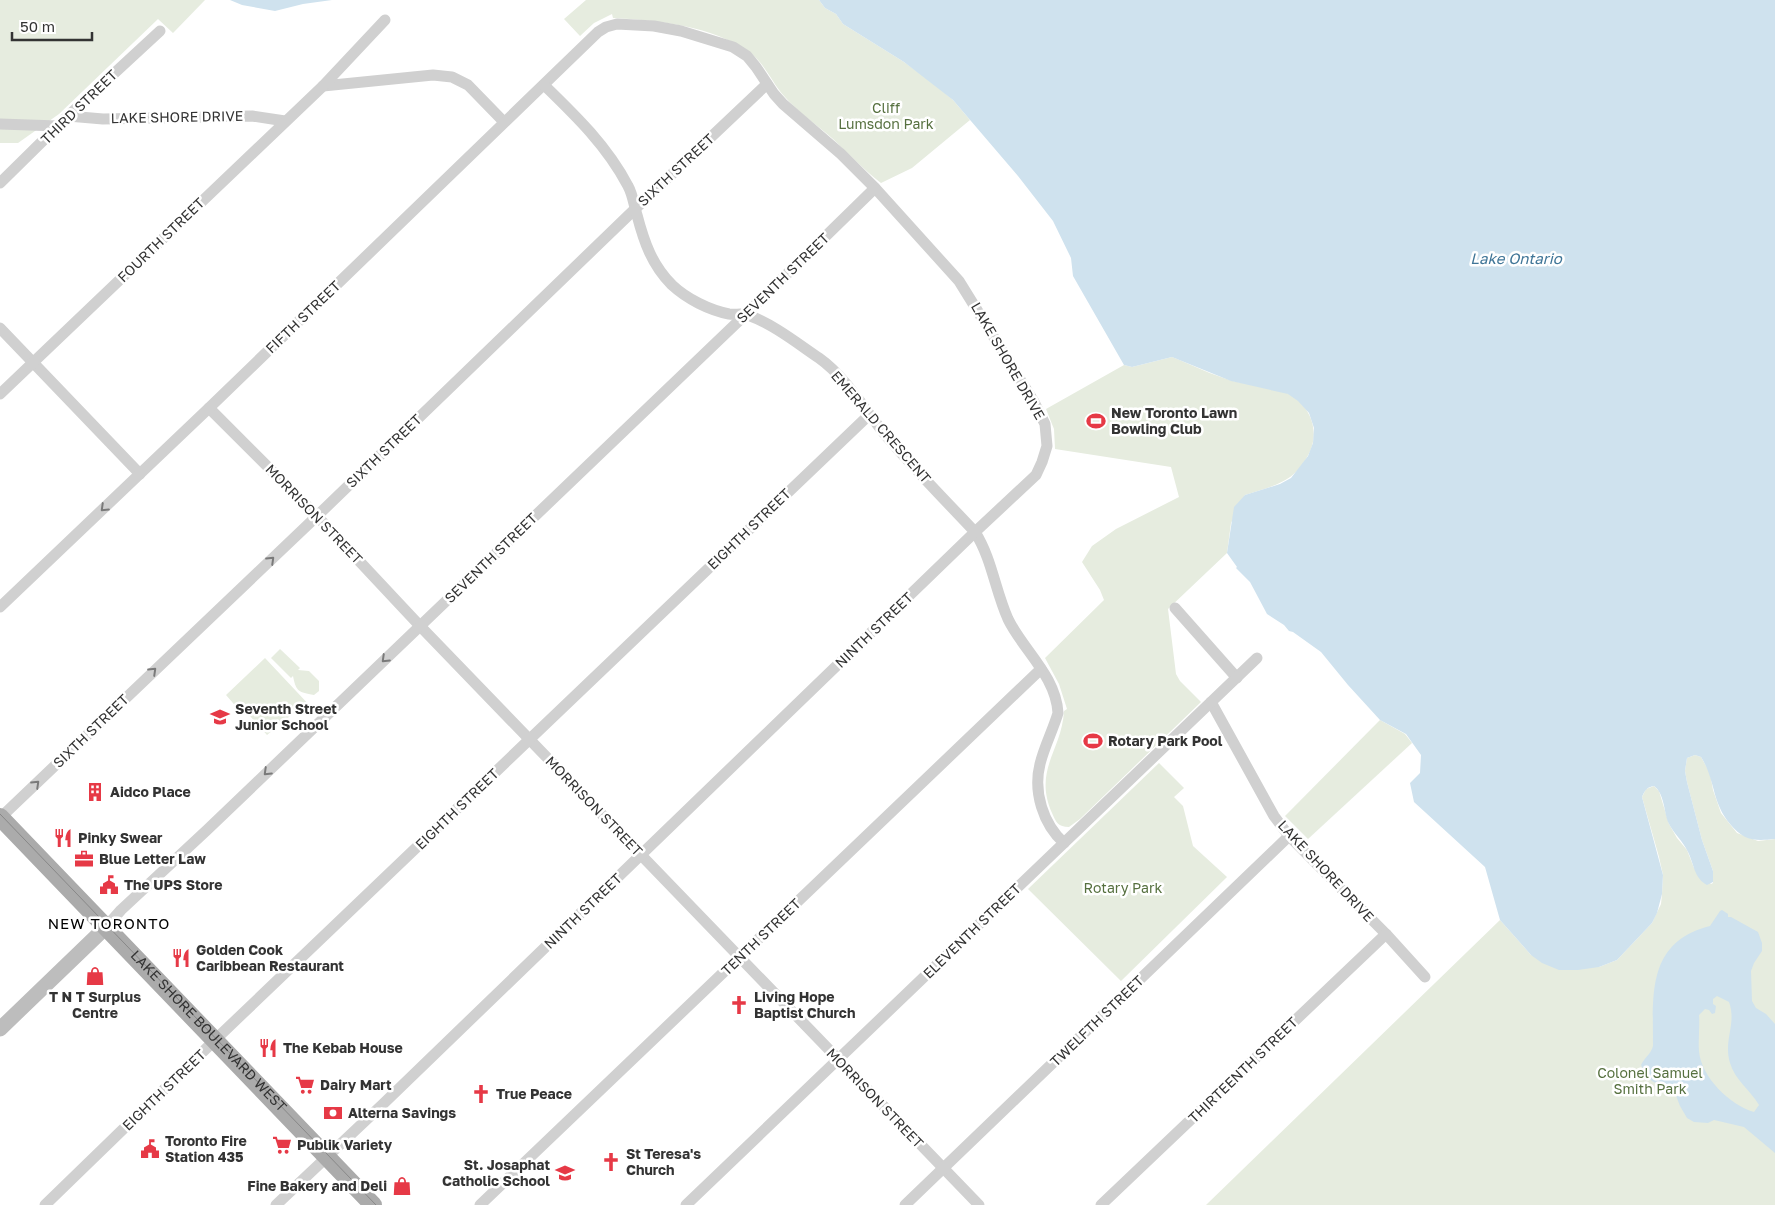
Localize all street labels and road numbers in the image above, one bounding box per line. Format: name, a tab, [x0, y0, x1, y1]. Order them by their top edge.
street label: THIRD STREET	[37, 66, 121, 147]
street label: LAKE SHORE DRIVE	[111, 107, 243, 126]
street label: SIXTH STREET	[634, 130, 718, 209]
street label: FOURTH STREET	[114, 194, 208, 285]
street label: SEVENTH STREET	[733, 229, 833, 326]
street label: FIFTH STREET	[262, 277, 344, 356]
street label: LAKE SHORE DRIVE	[968, 299, 1049, 422]
street label: EMERALD CRESCENT	[828, 367, 935, 487]
street label: SIXTH STREET	[342, 410, 425, 491]
street label: MORRISON STREET	[262, 460, 367, 567]
street label: EIGHTH STREET	[703, 484, 794, 573]
street label: SEVENTH STREET	[441, 509, 541, 606]
street label: NINTH STREET	[831, 588, 916, 671]
street label: SIXTH STREET	[49, 690, 132, 771]
street label: MORRISON STREET	[542, 752, 647, 859]
street label: EIGHTH STREET	[411, 764, 502, 853]
street label: LAKE SHORE DRIVE	[1275, 816, 1378, 925]
street label: NINTH STREET	[540, 869, 625, 952]
street label: ELEVENTH STREET	[919, 879, 1024, 982]
street label: TENTH STREET	[717, 894, 804, 979]
street label: LAKE SHORE BOULEVARD WEST	[127, 946, 291, 1115]
street label: TWELFTH STREET	[1046, 971, 1147, 1070]
street label: THIRTEENTH STREET	[1185, 1013, 1301, 1126]
street label: MORRISON STREET	[823, 1044, 928, 1151]
street label: EIGHTH STREET	[118, 1045, 209, 1134]

